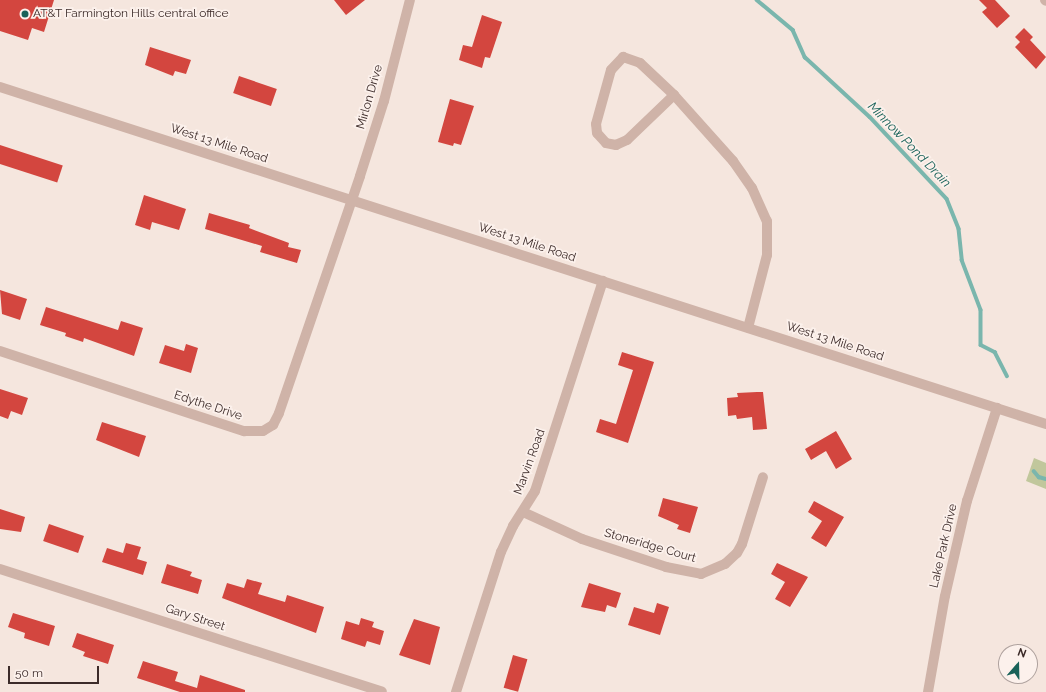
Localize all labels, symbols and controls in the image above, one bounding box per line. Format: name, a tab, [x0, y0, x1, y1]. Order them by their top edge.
place label: AT&T Farmington Hills central office	[33, 7, 229, 21]
marker: AT&T Farmington Hills central office	[20, 9, 30, 19]
street label: Mirlon Drive	[354, 63, 386, 131]
water label: Minnow Pond Drain	[864, 99, 954, 191]
street label: West 13 Mile Road	[168, 121, 270, 167]
street label: West 13 Mile Road	[476, 220, 578, 266]
street label: West 13 Mile Road	[784, 319, 886, 365]
street label: Edythe Drive	[172, 388, 244, 424]
street label: Marvin Road	[511, 427, 549, 497]
street label: Lake Park Drive	[927, 503, 961, 589]
street label: Stoneridge Court	[602, 526, 698, 566]
street label: Gary Street	[163, 602, 227, 634]
north arrow	[998, 644, 1038, 684]
text: N	[1016, 646, 1028, 661]
scale bar	[10, 658, 101, 684]
text: 50 m	[15, 666, 43, 680]

